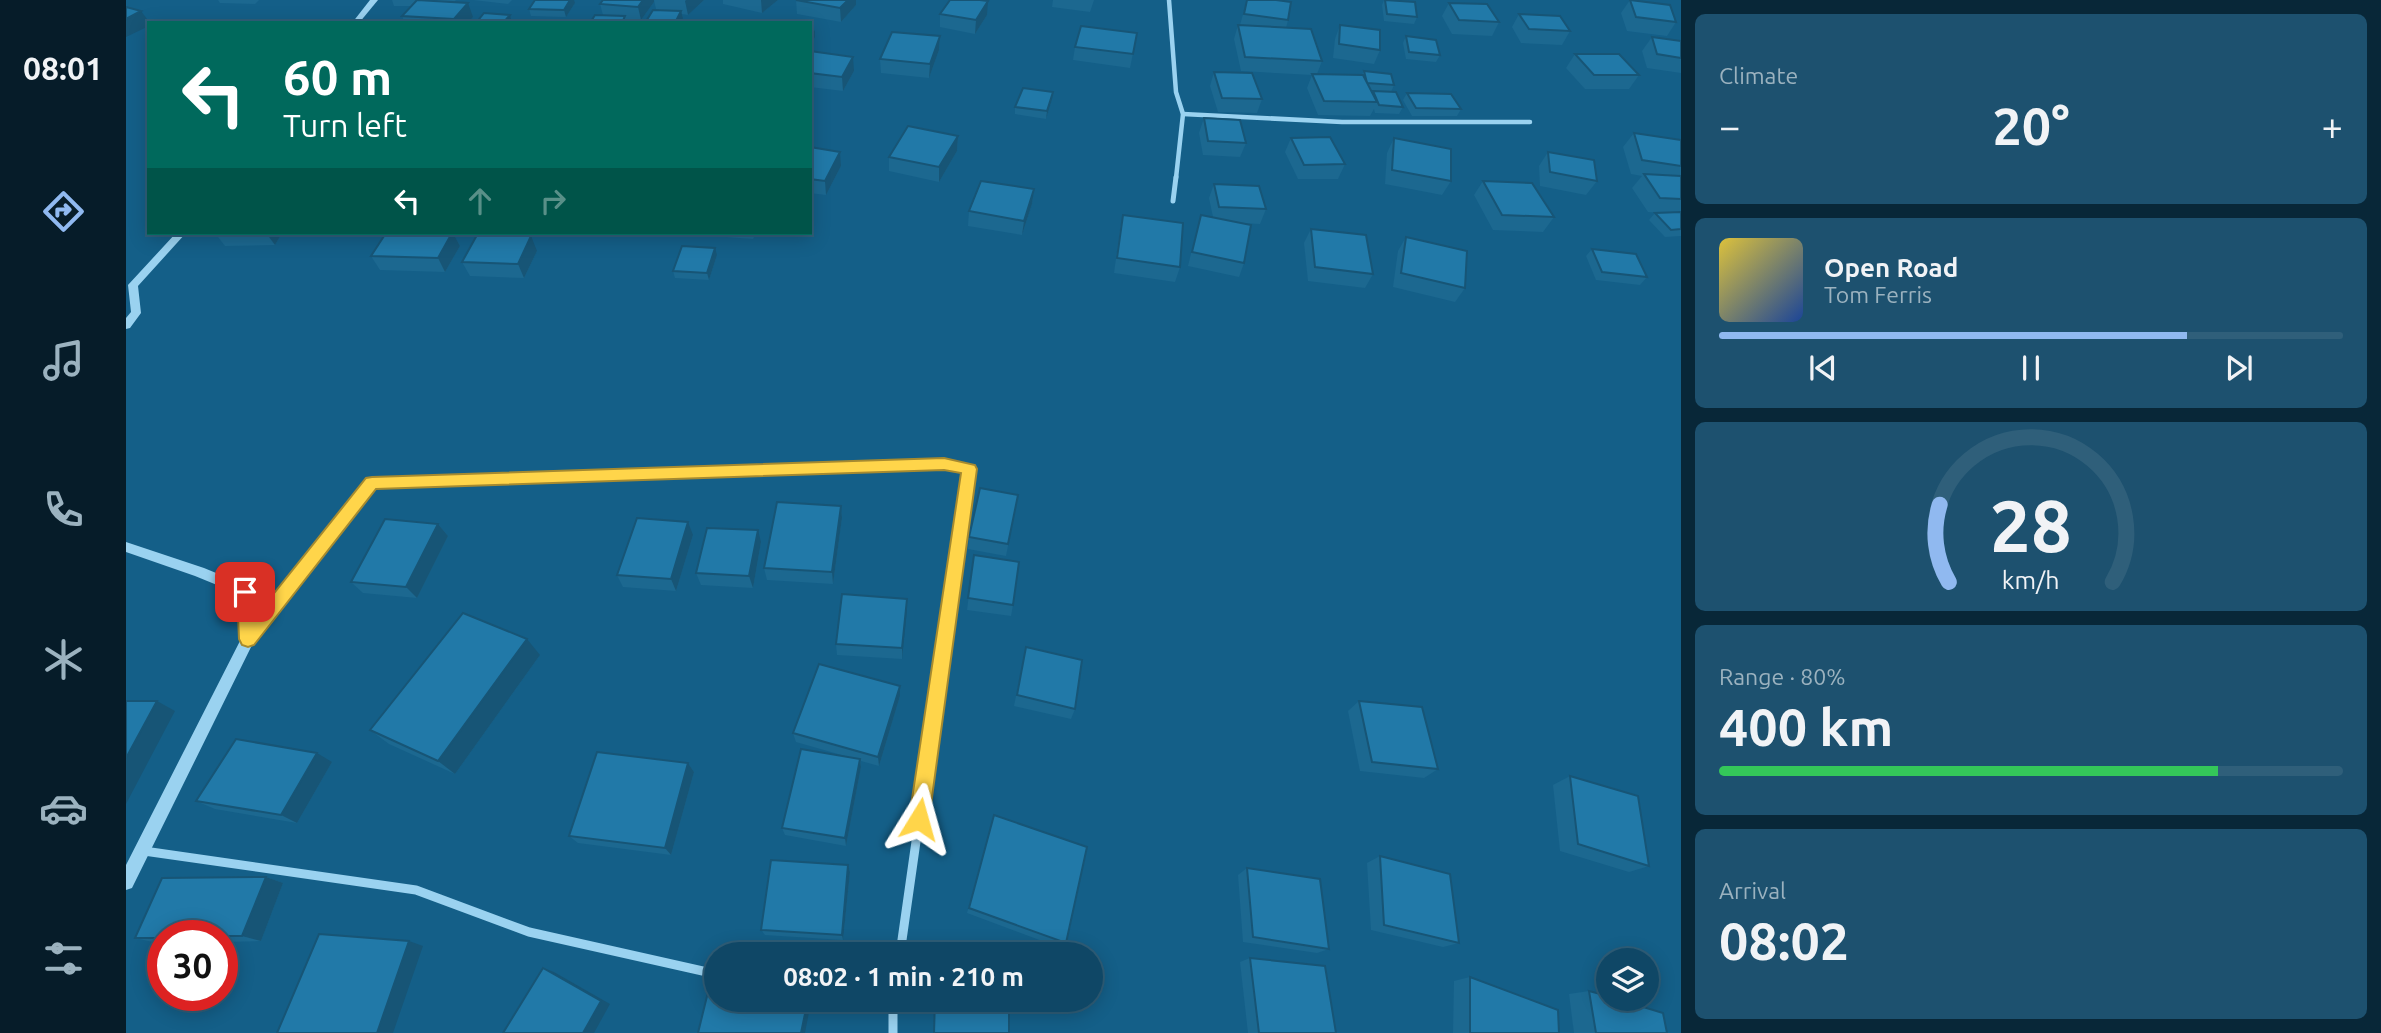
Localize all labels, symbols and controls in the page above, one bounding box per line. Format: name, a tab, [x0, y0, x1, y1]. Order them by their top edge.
icon: left	[168, 49, 259, 140]
text: 60 m	[283, 49, 392, 104]
text: 08:01	[23, 50, 103, 86]
text: Climate	[1719, 63, 1798, 88]
text: 20°	[1992, 97, 2070, 155]
text: −	[1719, 105, 1740, 147]
text: +	[2322, 105, 2343, 147]
text: Turn left	[283, 107, 407, 143]
icon: left	[388, 182, 426, 220]
icon: ahead	[461, 182, 499, 220]
icon: right	[534, 182, 572, 220]
icon: directions	[39, 187, 88, 236]
text: Open Road	[1824, 253, 1958, 282]
text: Tom Ferris	[1824, 282, 1932, 307]
icon: music	[39, 336, 88, 385]
icon: previous	[1804, 349, 1842, 387]
icon: pause	[2012, 349, 2050, 387]
icon: next	[2220, 349, 2258, 387]
icon: phone	[39, 485, 88, 534]
text: 28	[1990, 485, 2072, 567]
pin	[215, 562, 275, 622]
text: km/h	[2002, 566, 2060, 594]
icon: arrive	[226, 573, 264, 611]
icon: climate	[39, 635, 88, 684]
text: Range · 80%	[1719, 664, 1846, 689]
text: 400 km	[1719, 698, 1893, 756]
position arrow	[882, 782, 956, 856]
icon: car	[39, 784, 88, 833]
text: Arrival	[1719, 878, 1786, 903]
text: 08:02	[1719, 912, 1849, 970]
speed limit sign: 30	[147, 920, 238, 1011]
icon: filters	[39, 934, 88, 983]
map controls	[1596, 948, 1659, 1011]
button: layers	[1596, 948, 1659, 1011]
text: 08:02 · 1 min · 210 m	[783, 962, 1024, 991]

